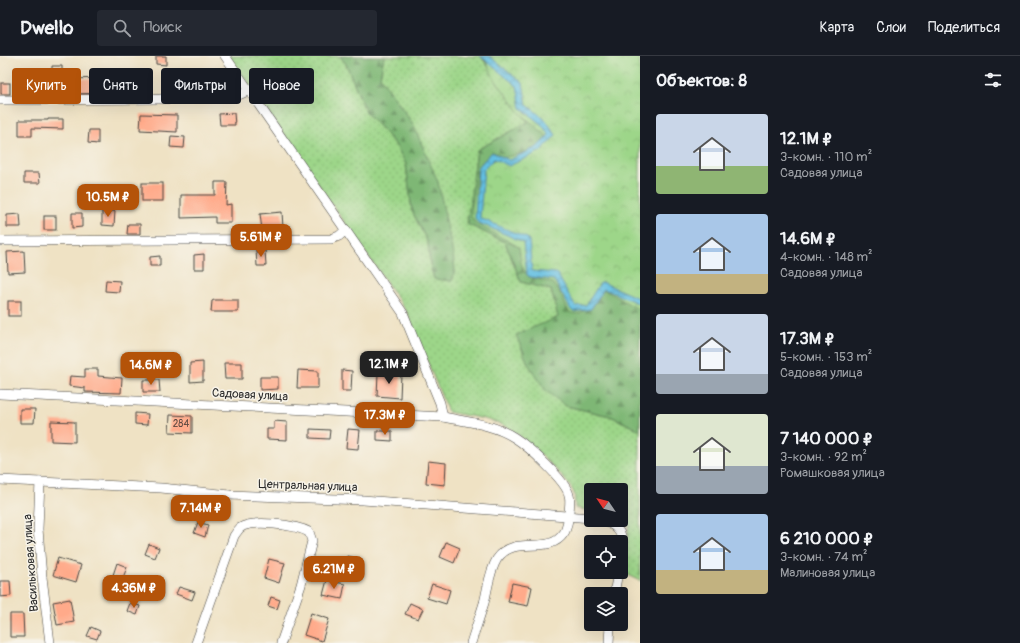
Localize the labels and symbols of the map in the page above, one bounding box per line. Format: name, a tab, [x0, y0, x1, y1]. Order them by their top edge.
pin: 10.5M ₽	[71, 184, 145, 218]
pin: 5.61M ₽	[224, 224, 298, 258]
pin: 12.1M ₽	[352, 351, 426, 385]
pin: 14.6M ₽	[114, 352, 188, 386]
street label: Садовая улица	[212, 386, 289, 405]
pin: 17.3M ₽	[348, 402, 422, 436]
house number: 284	[173, 418, 189, 430]
street label: Центральная улица	[258, 477, 358, 495]
north arrow	[584, 483, 628, 527]
pin: 7.14M ₽	[164, 495, 238, 529]
street label: Васильковая улица	[20, 513, 42, 612]
pin: 6.21M ₽	[297, 556, 371, 590]
pin: 4.36M ₽	[97, 575, 171, 609]

